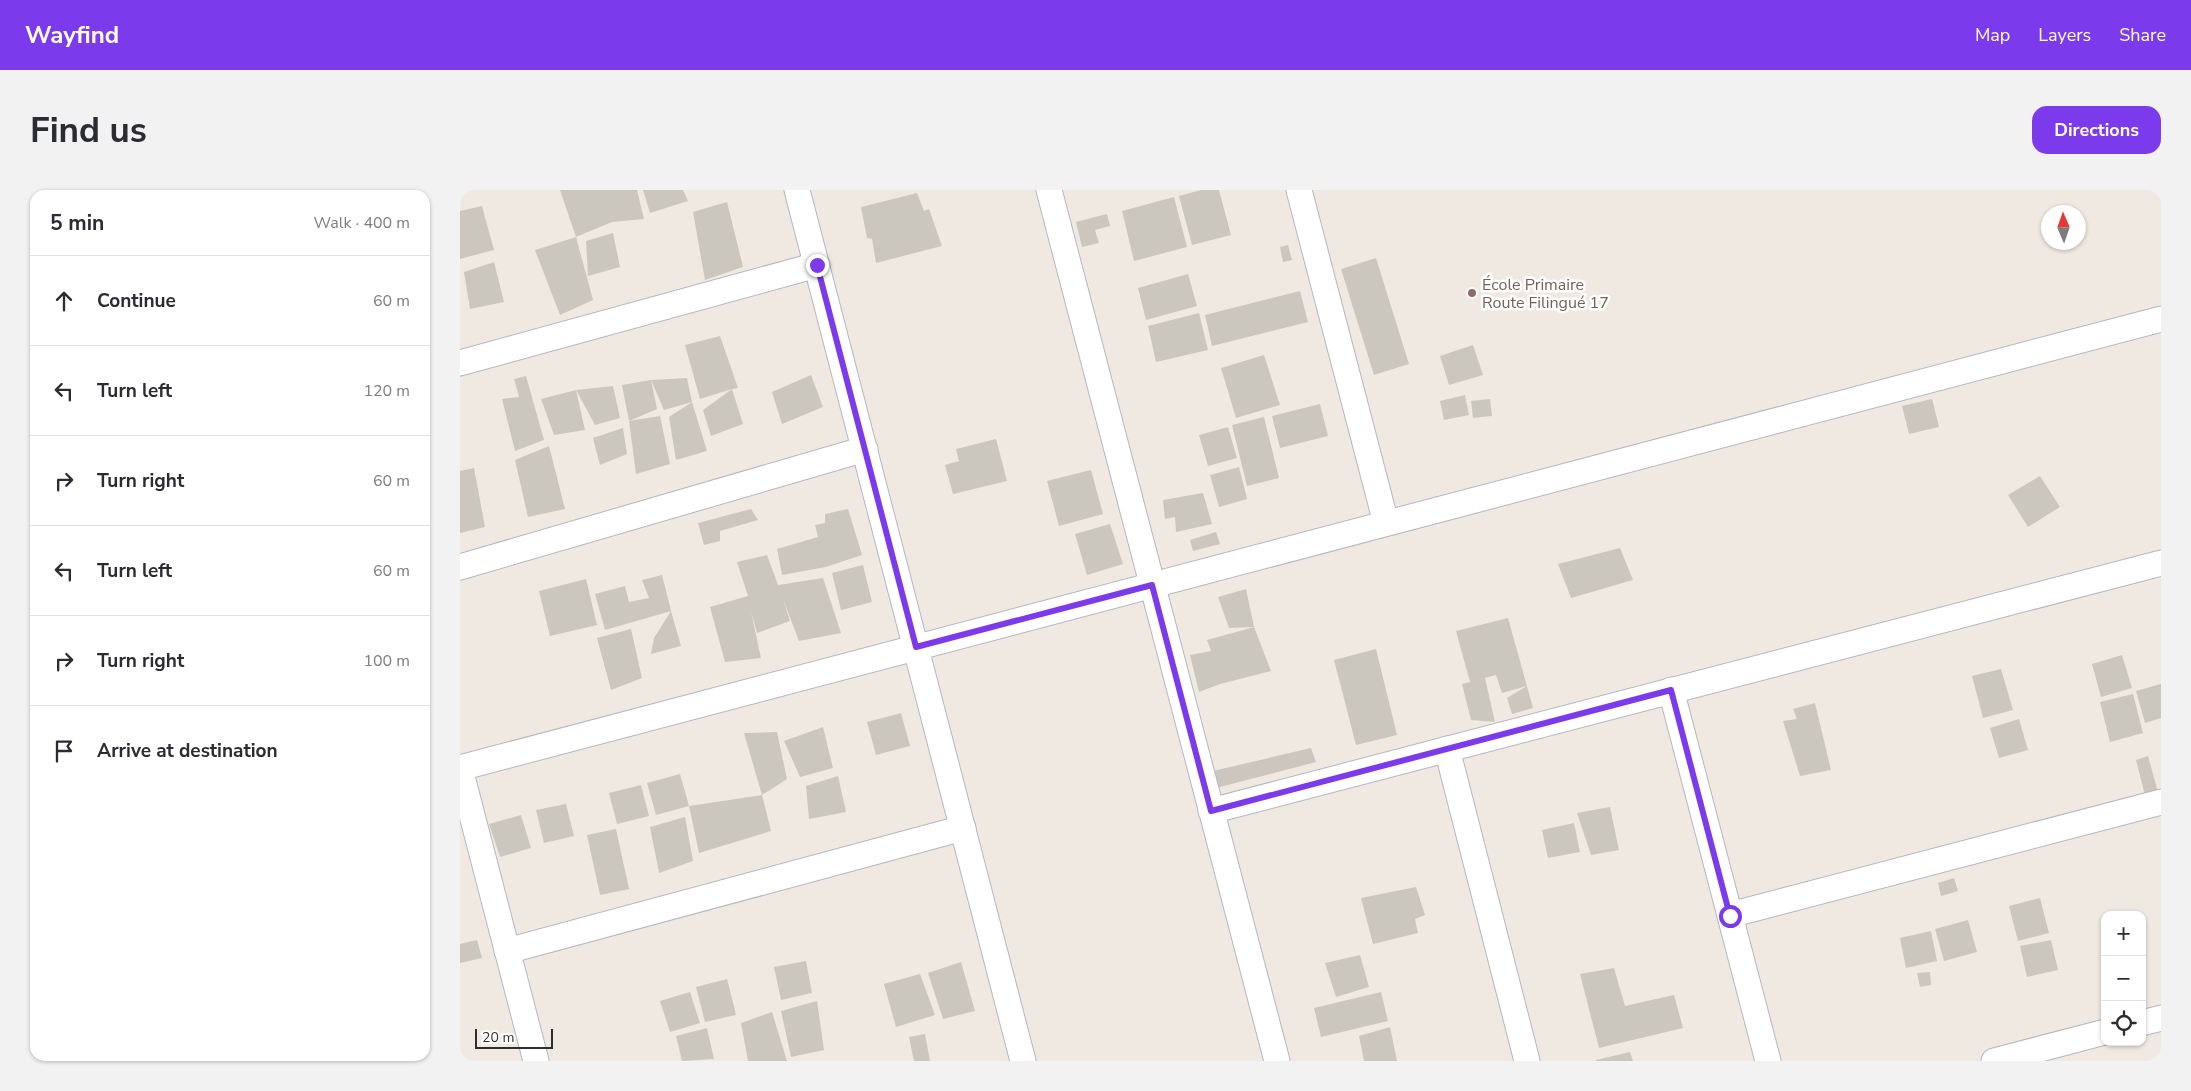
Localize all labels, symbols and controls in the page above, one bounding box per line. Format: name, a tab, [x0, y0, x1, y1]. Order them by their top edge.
text: Wayfind	[25, 19, 119, 51]
text: Map	[1975, 23, 2010, 47]
text: Layers	[2038, 23, 2091, 47]
text: Share	[2119, 23, 2166, 47]
button: Directions	[2032, 106, 2161, 154]
text: Find us	[30, 107, 147, 154]
north arrow	[2041, 205, 2086, 250]
text: 5 min	[50, 209, 104, 237]
text: Walk · 400 m	[314, 212, 410, 234]
route end	[806, 254, 829, 277]
place label: École Primaire Route Filingué 17	[1482, 274, 1609, 314]
icon: ahead	[50, 287, 78, 315]
marker: École Primaire Route Filingué 17	[1466, 287, 1478, 299]
text: Continue	[97, 288, 176, 314]
text: 60 m	[373, 290, 410, 312]
icon: left	[50, 377, 78, 405]
text: Turn left	[97, 378, 172, 404]
text: 120 m	[363, 380, 410, 402]
icon: right	[50, 467, 78, 495]
text: Turn right	[97, 468, 184, 494]
text: 60 m	[373, 470, 410, 492]
icon: left	[50, 557, 78, 585]
text: Turn left	[97, 558, 172, 584]
text: 60 m	[373, 560, 410, 582]
icon: right	[50, 647, 78, 675]
text: Turn right	[97, 648, 184, 674]
text: 100 m	[363, 650, 410, 672]
icon: arrive	[50, 737, 78, 765]
text: Arrive at destination	[97, 738, 278, 764]
route start	[1719, 905, 1742, 928]
map controls	[2101, 911, 2146, 1046]
button: +	[2101, 911, 2146, 956]
button: −	[2101, 956, 2146, 1001]
button: locate	[2101, 1001, 2146, 1046]
scale bar	[475, 1026, 552, 1049]
text: 20 m	[482, 1028, 514, 1047]

